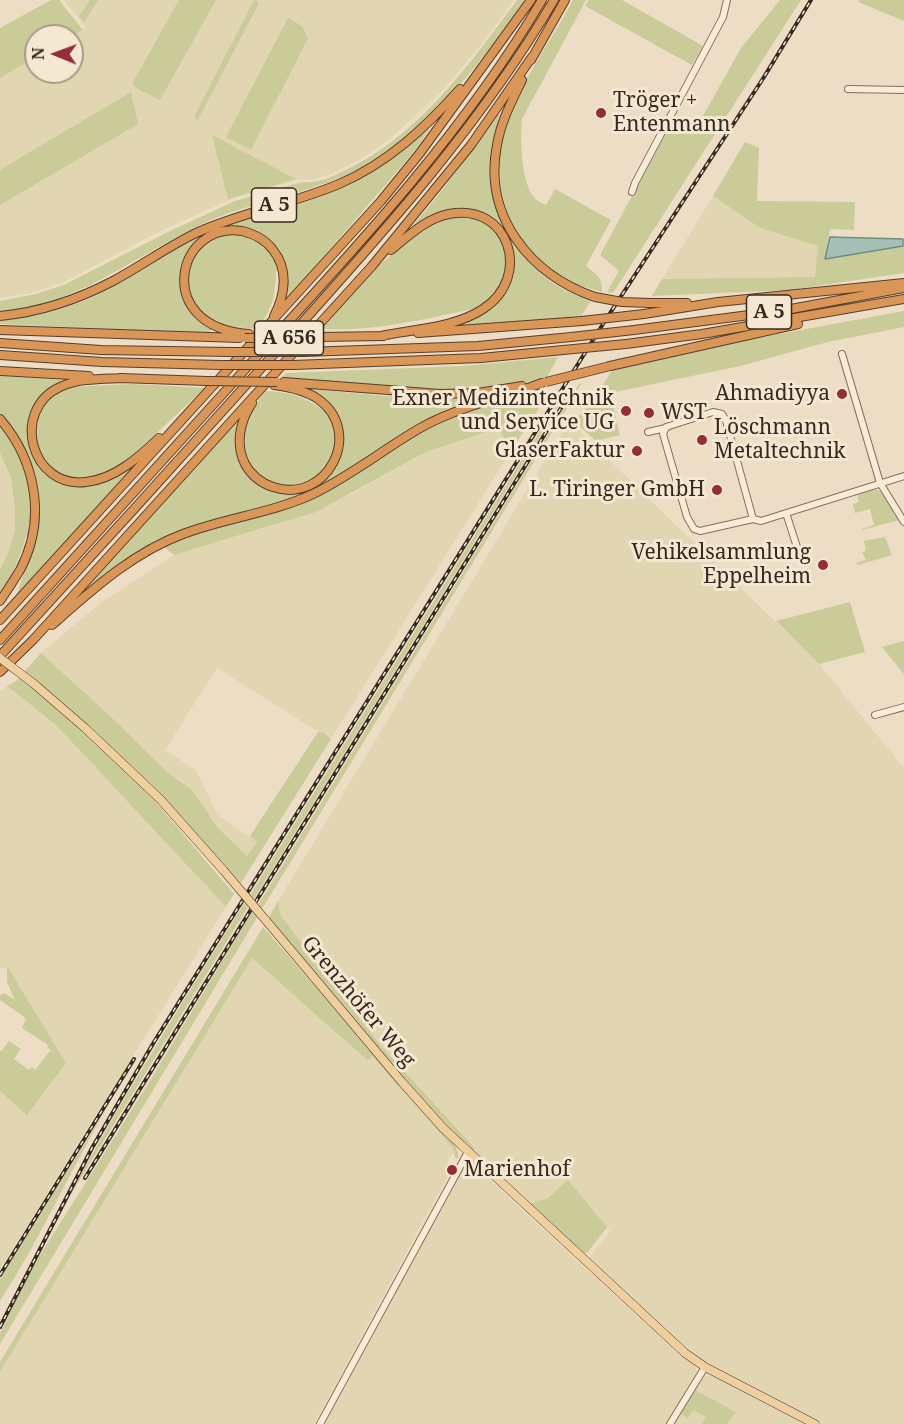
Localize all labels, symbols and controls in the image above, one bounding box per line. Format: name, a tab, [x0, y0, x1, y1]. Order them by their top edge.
north arrow	[24, 24, 84, 84]
text: N	[27, 47, 49, 60]
place label: Tröger + Entenmann	[613, 88, 731, 138]
marker: Tröger + Entenmann	[594, 106, 608, 120]
road number: A 5	[252, 188, 296, 222]
road number: A 5	[746, 295, 792, 329]
road number: A 656	[254, 321, 324, 355]
place label: Ahmadiyya	[715, 381, 830, 407]
place label: Exner Medizintechnik und Service UG	[392, 386, 614, 436]
marker: Ahmadiyya	[835, 387, 849, 401]
place label: WST	[661, 400, 707, 426]
marker: Exner Medizintechnik und Service UG	[619, 404, 633, 418]
marker: WST	[642, 406, 656, 420]
place label: Löschmann Metaltechnik	[714, 415, 846, 465]
marker: Löschmann Metaltechnik	[695, 433, 709, 447]
place label: GlaserFaktur	[495, 438, 625, 464]
marker: GlaserFaktur	[630, 444, 644, 458]
place label: L. Tiringer GmbH	[529, 477, 705, 503]
marker: L. Tiringer GmbH	[710, 483, 724, 497]
place label: Vehikelsammlung Eppelheim	[632, 540, 811, 590]
marker: Vehikelsammlung Eppelheim	[816, 558, 830, 572]
street label: Grenzhöfer Weg	[296, 931, 420, 1073]
place label: Marienhof	[464, 1157, 570, 1183]
marker: Marienhof	[445, 1163, 459, 1177]

